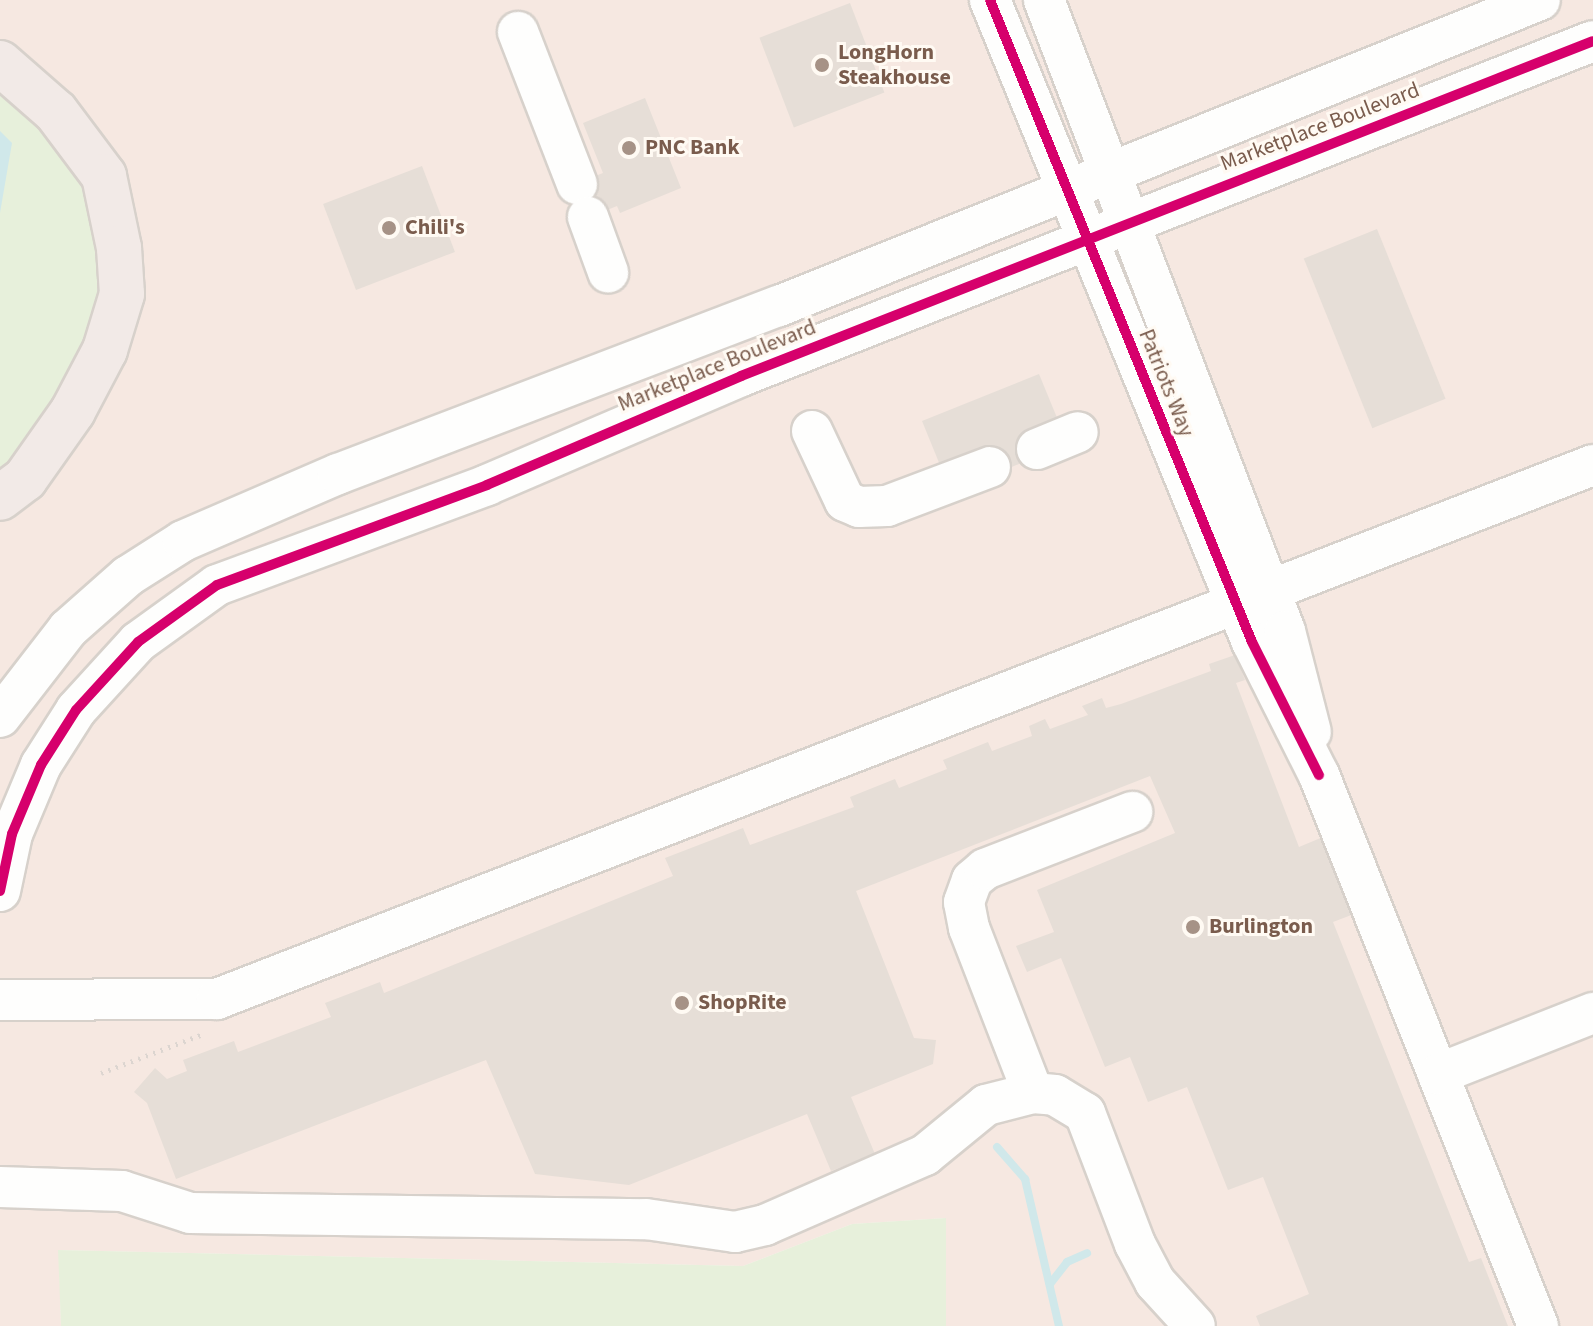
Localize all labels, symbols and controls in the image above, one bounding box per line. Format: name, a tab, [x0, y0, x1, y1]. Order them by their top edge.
place label: LongHorn Steakhouse	[838, 39, 951, 90]
marker: LongHorn Steakhouse	[813, 56, 831, 74]
street label: Marketplace Boulevard	[1217, 77, 1423, 177]
place label: PNC Bank	[645, 135, 739, 161]
marker: PNC Bank	[620, 139, 638, 157]
place label: Chili's	[405, 215, 465, 241]
marker: Chili's	[380, 219, 398, 237]
street label: Marketplace Boulevard	[614, 314, 820, 418]
street label: Patriots Way	[1133, 325, 1199, 441]
place label: Burlington	[1209, 914, 1313, 940]
marker: Burlington	[1184, 918, 1202, 936]
place label: ShopRite	[698, 990, 787, 1016]
marker: ShopRite	[673, 994, 691, 1012]

